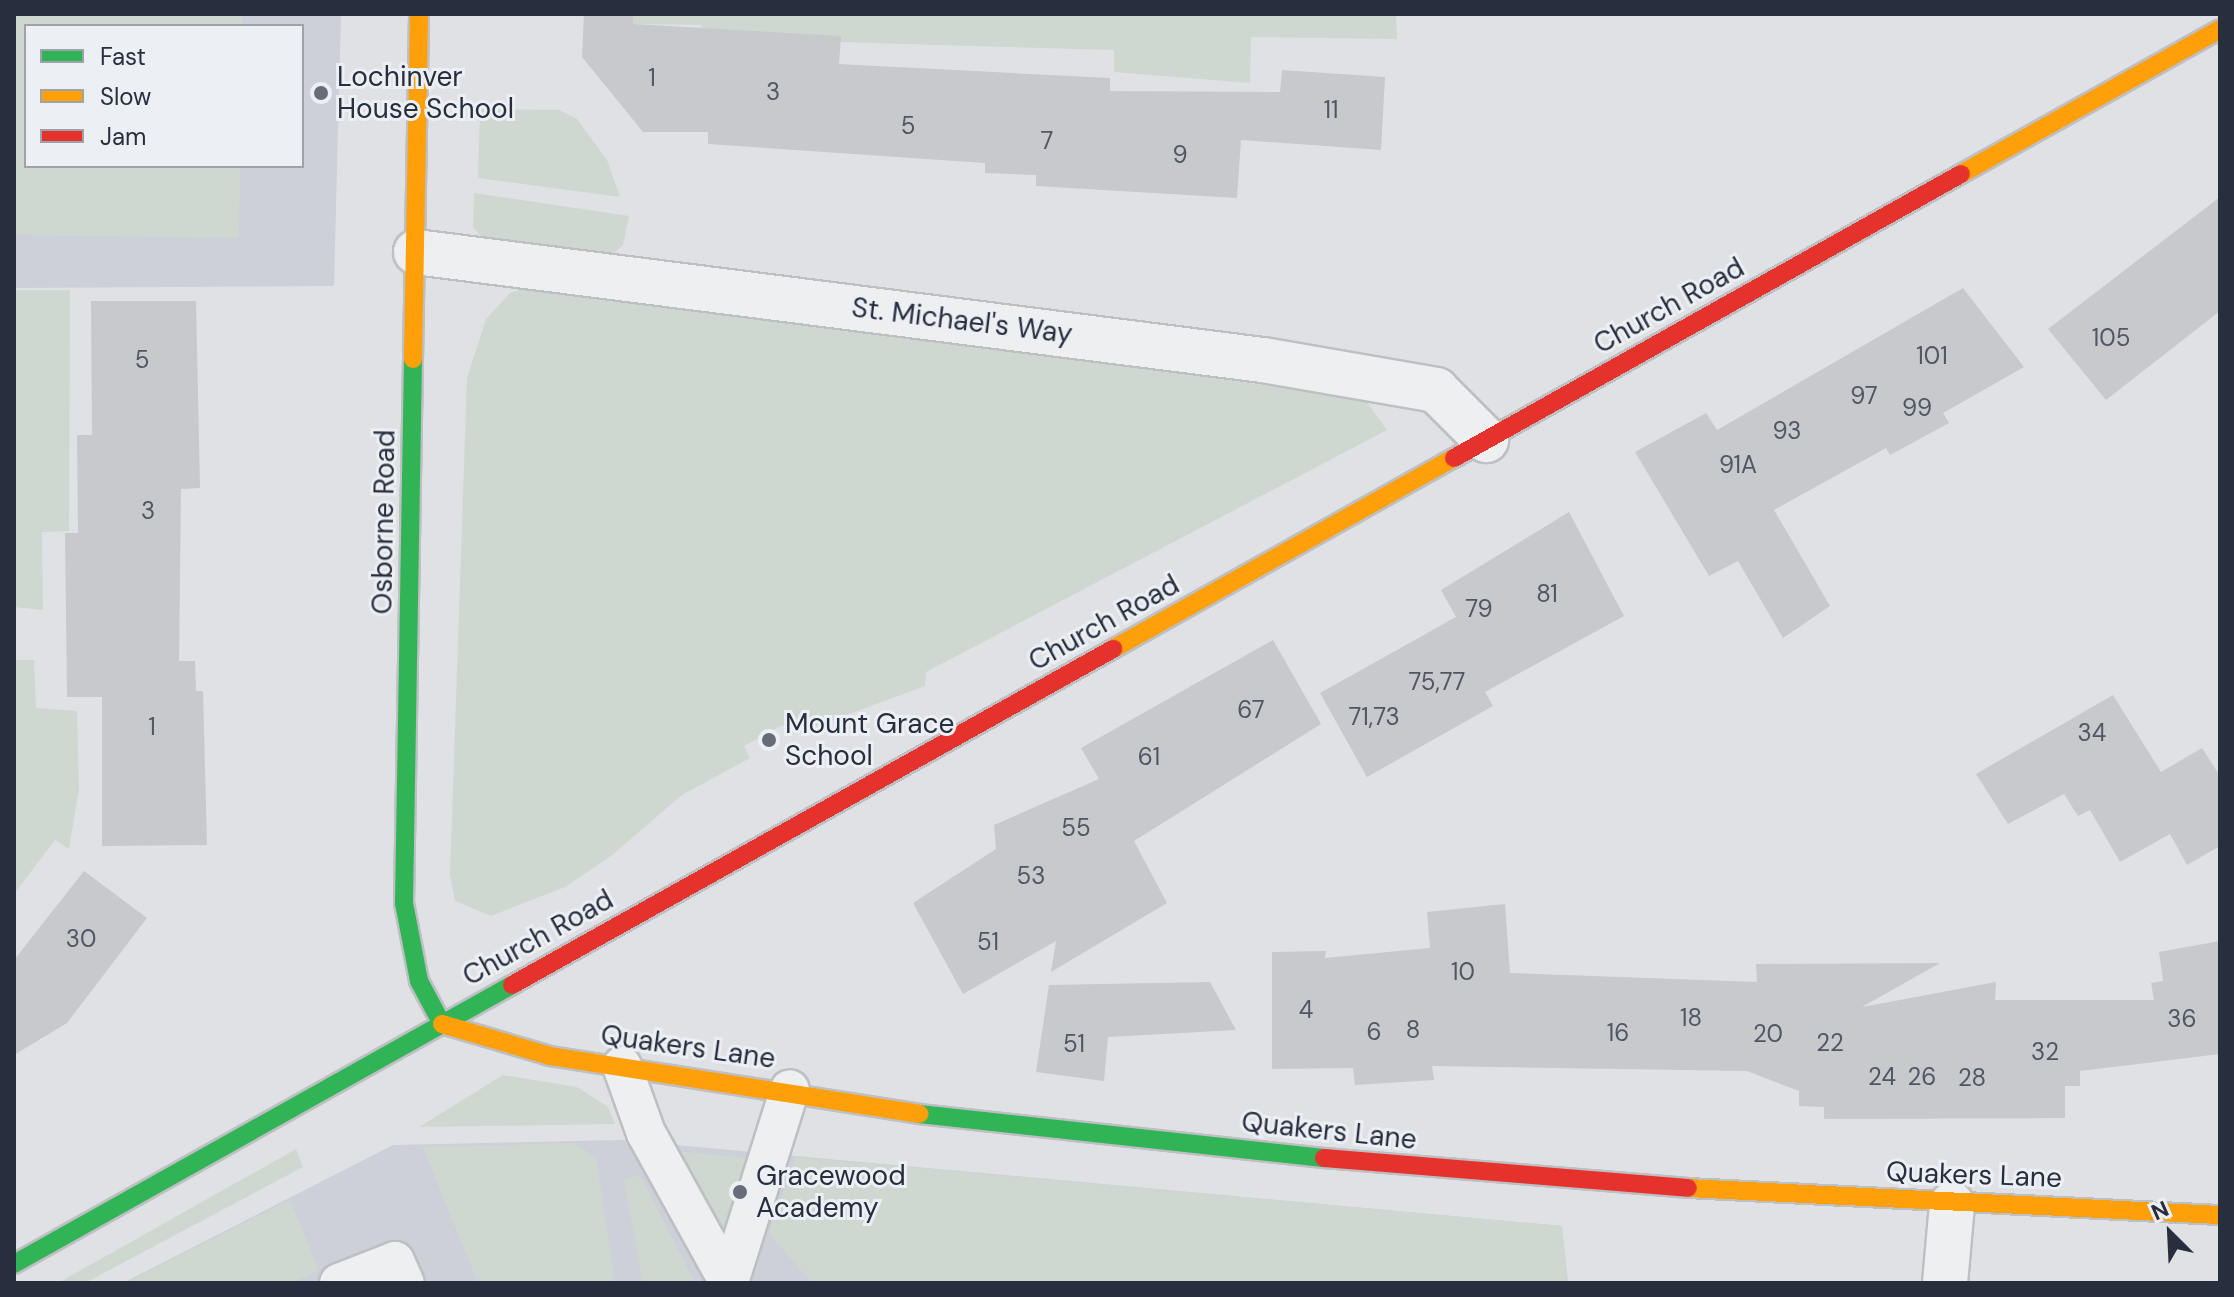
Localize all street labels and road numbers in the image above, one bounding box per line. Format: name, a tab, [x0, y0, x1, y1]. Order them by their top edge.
street label: Church Road	[1588, 251, 1750, 361]
street label: St. Michael's Way	[850, 291, 1074, 351]
street label: Osborne Road	[366, 429, 402, 615]
street label: Church Road	[1023, 568, 1185, 678]
street label: Church Road	[457, 883, 619, 993]
street label: Quakers Lane	[599, 1018, 777, 1076]
street label: Quakers Lane	[1240, 1105, 1418, 1157]
street label: Quakers Lane	[1886, 1155, 2062, 1195]

